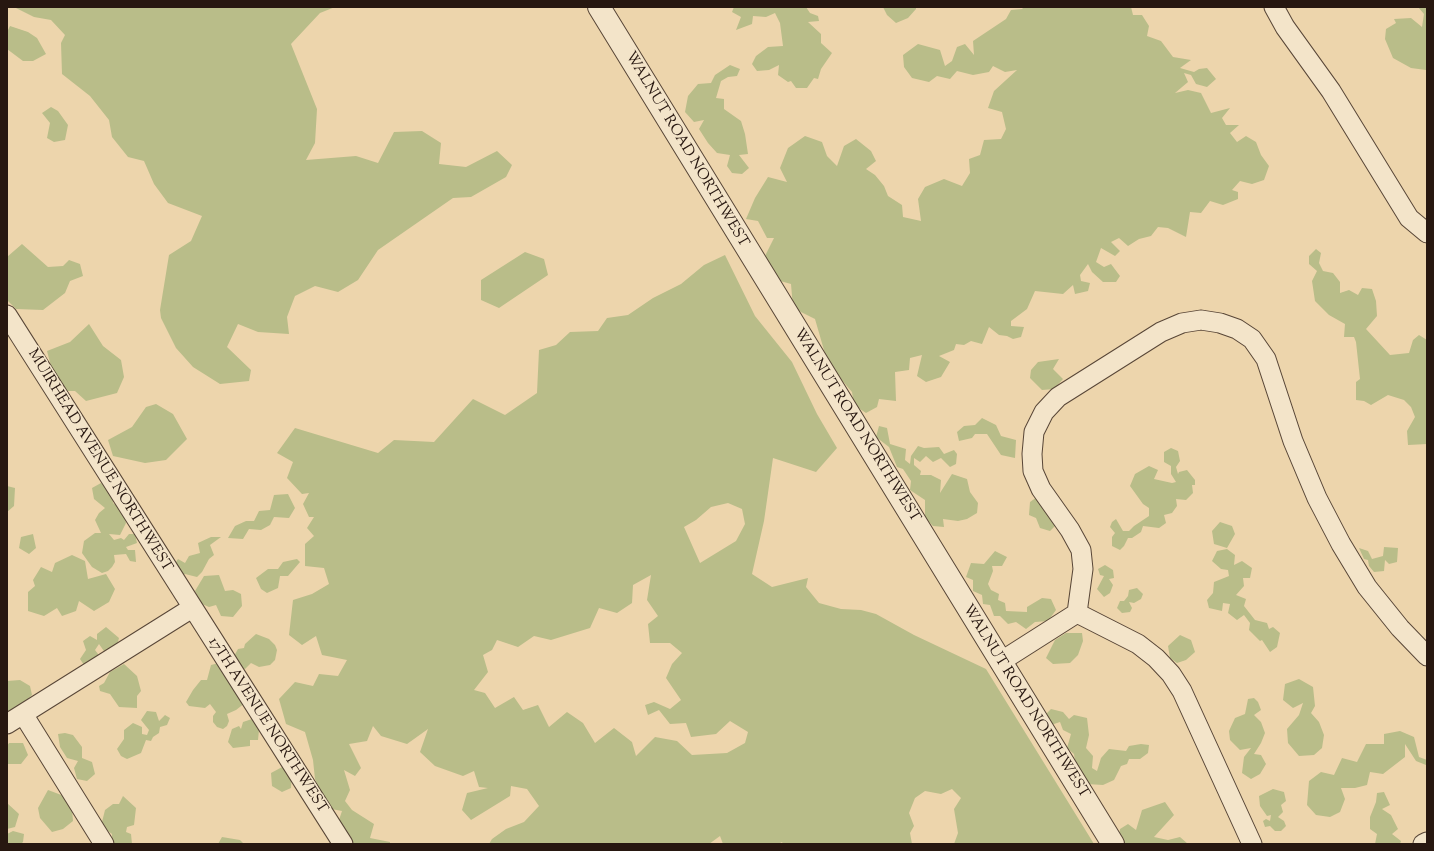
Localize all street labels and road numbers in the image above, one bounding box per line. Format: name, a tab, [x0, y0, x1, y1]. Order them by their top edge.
street label: WALNUT ROAD NORTHWEST	[620, 49, 752, 251]
street label: WALNUT ROAD NORTHWEST	[789, 326, 923, 526]
street label: MUIRHEAD AVENUE NORTHWEST	[23, 346, 175, 576]
street label: WALNUT ROAD NORTHWEST	[958, 602, 1092, 802]
street label: 17TH AVENUE NORTHWEST	[203, 635, 331, 817]

